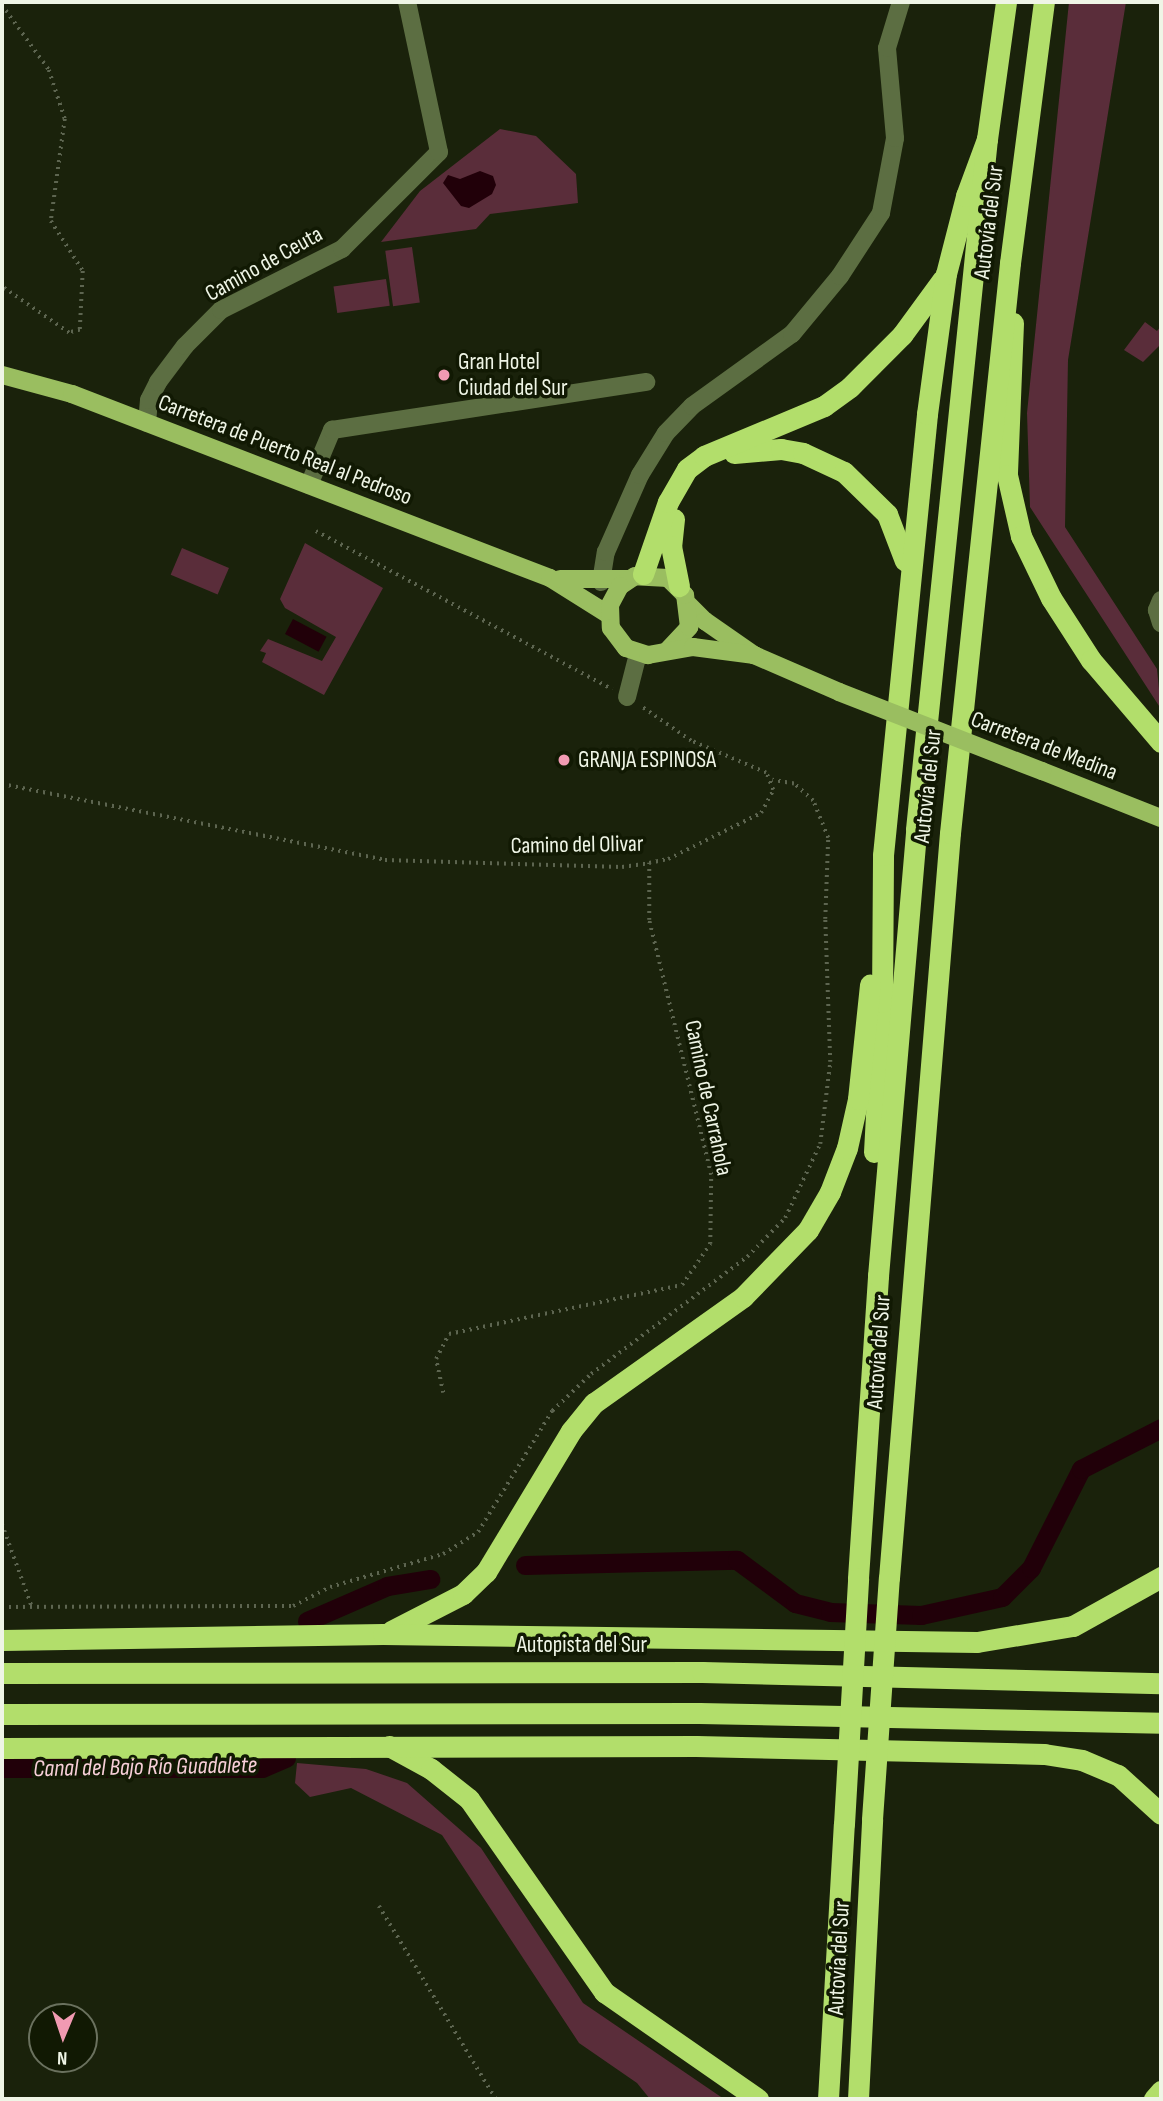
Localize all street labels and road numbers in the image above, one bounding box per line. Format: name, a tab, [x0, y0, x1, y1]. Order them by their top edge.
street label: Autovía del Sur	[968, 164, 1010, 280]
street label: Camino de Ceuta	[201, 220, 327, 308]
street label: Carretera de Puerto Real al Pedroso	[154, 389, 416, 511]
street label: Carretera de Medina	[967, 705, 1121, 787]
street label: Autovía del Sur	[908, 728, 948, 844]
street label: Camino del Olivar	[510, 830, 644, 860]
street label: Camino de Carrahola	[678, 1018, 738, 1178]
street label: Autovía del Sur	[861, 1294, 897, 1410]
street label: Autopista del Sur	[517, 1631, 647, 1659]
street label: Autovía del Sur	[822, 1900, 856, 2016]

